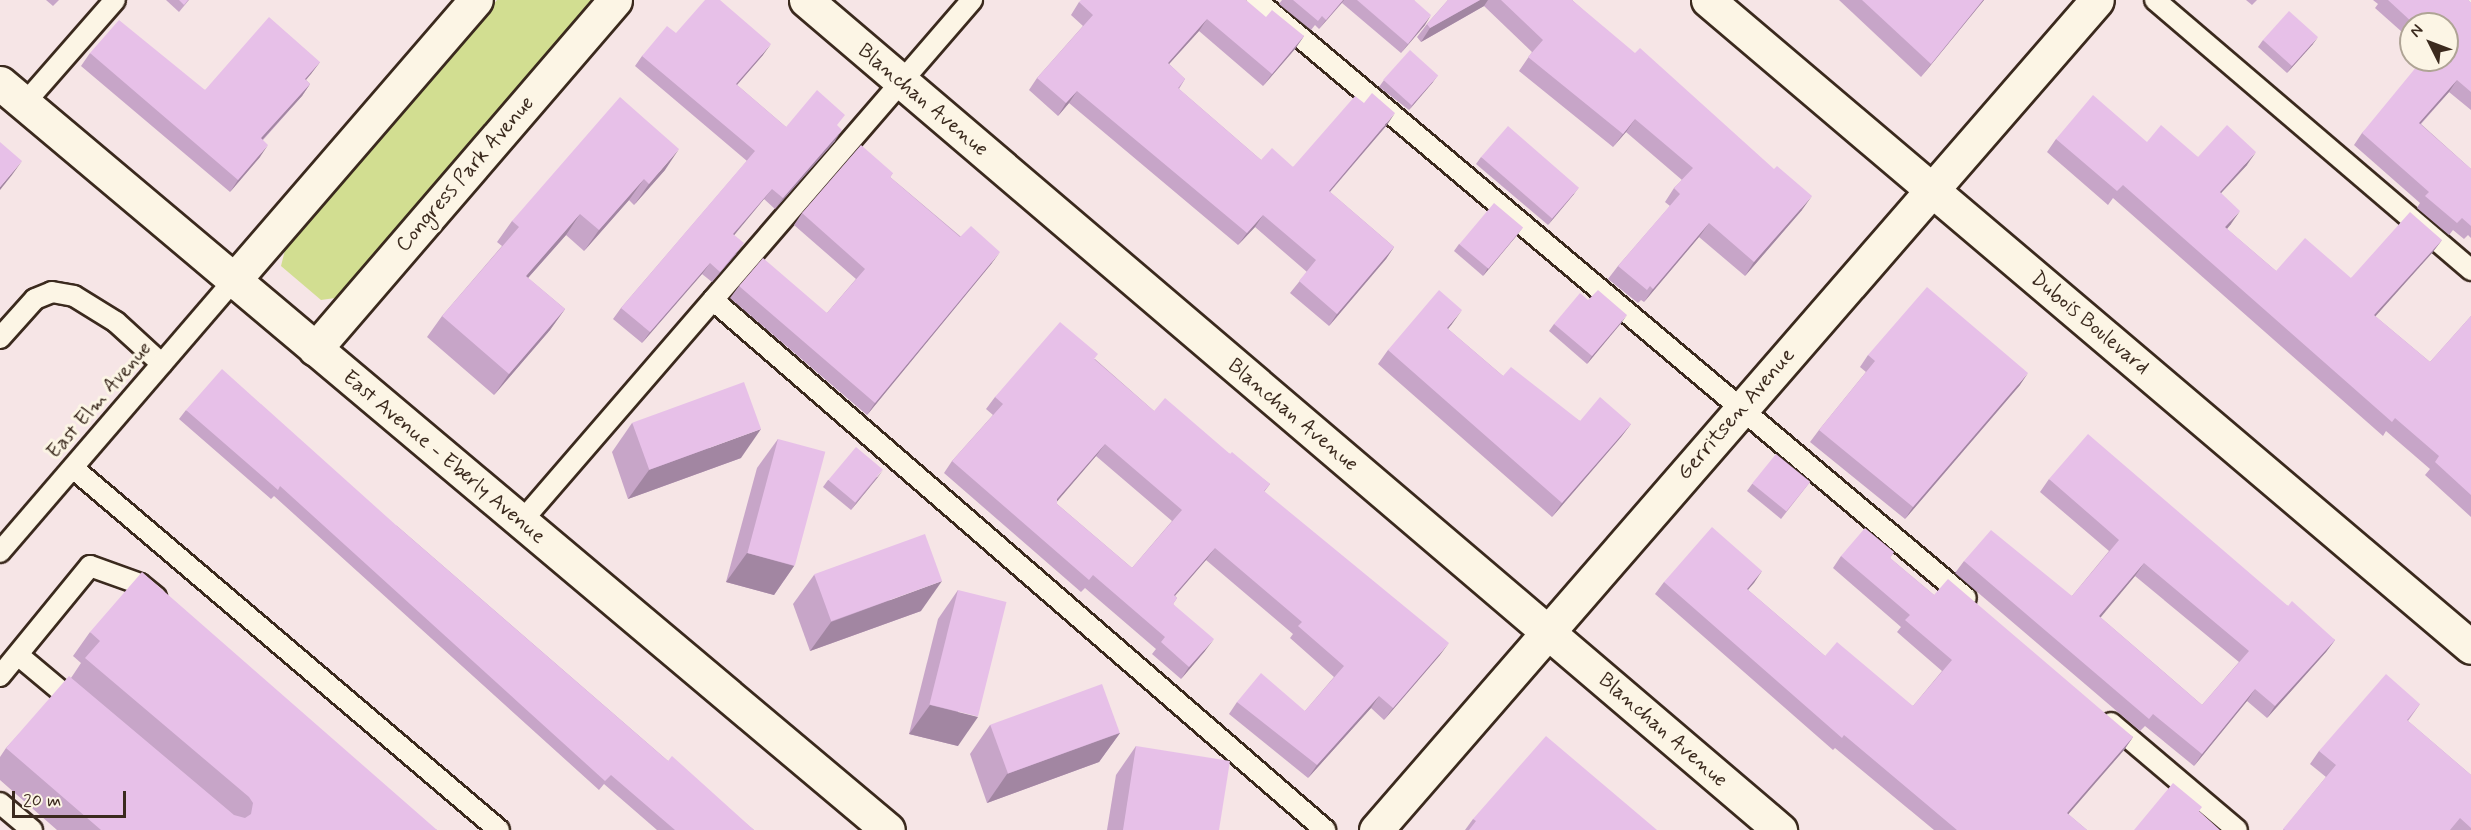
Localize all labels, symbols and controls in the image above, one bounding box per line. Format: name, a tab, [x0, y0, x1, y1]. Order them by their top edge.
north arrow	[2399, 12, 2459, 72]
text: N	[2405, 20, 2428, 42]
street label: Blanchan Avenue	[854, 39, 992, 161]
street label: Congress Park Avenue	[390, 90, 540, 258]
street label: Dubois Boulevard	[2025, 266, 2155, 380]
street label: East Elm Avenue	[40, 334, 158, 466]
street label: Gerritsen Avenue	[1672, 343, 1800, 485]
street label: Blanchan Avenue	[1224, 354, 1362, 476]
street label: East Avenue - Eberly Avenue	[337, 365, 551, 549]
street label: Blanchan Avenue	[1595, 668, 1731, 792]
scale bar	[15, 779, 129, 817]
text: 20 m	[23, 789, 61, 813]

